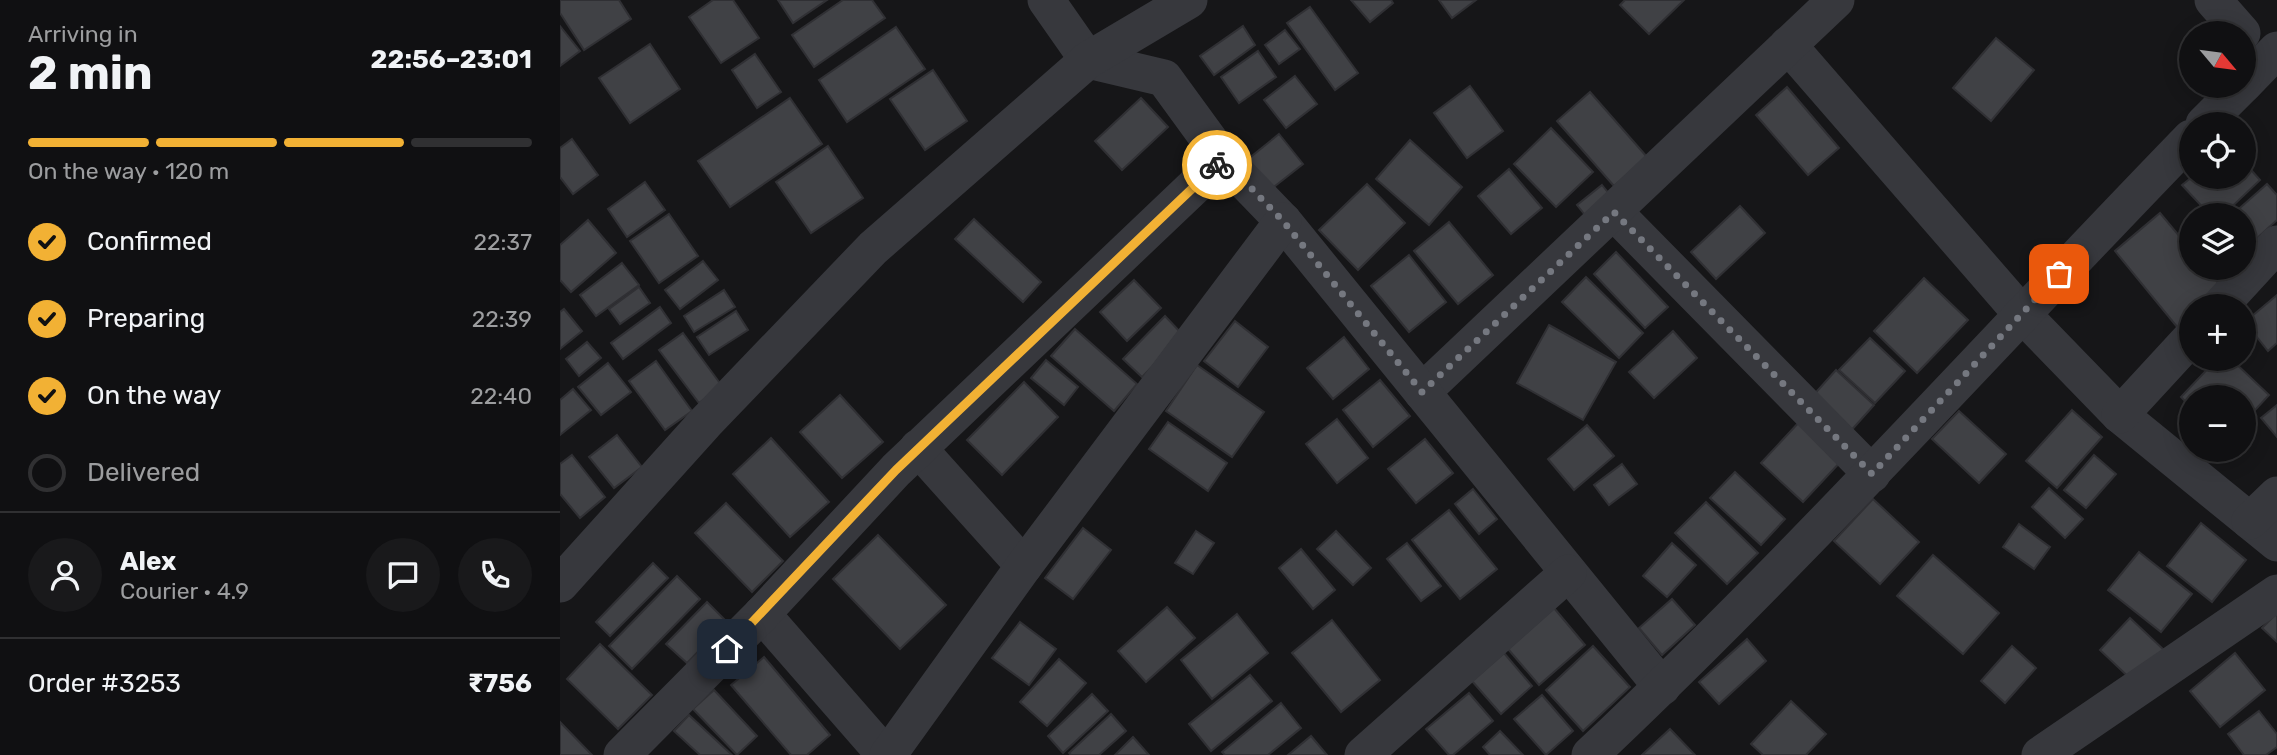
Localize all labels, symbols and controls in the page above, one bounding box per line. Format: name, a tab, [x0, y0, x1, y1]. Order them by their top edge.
text: Arriving in	[28, 20, 138, 48]
north arrow	[2179, 21, 2256, 98]
map controls	[2179, 21, 2256, 462]
text: 22:56–23:01	[371, 44, 532, 75]
text: 2 min	[28, 46, 153, 101]
button: locate	[2179, 112, 2256, 189]
courier	[1182, 130, 1252, 200]
icon: bike	[1198, 146, 1236, 184]
text: On the way · 120 m	[28, 157, 229, 185]
button: layers	[2179, 203, 2256, 280]
icon: check	[28, 223, 66, 261]
text: Confirmed	[87, 226, 212, 257]
text: 22:37	[473, 228, 532, 256]
pin	[2029, 244, 2089, 304]
icon: bag	[2040, 255, 2078, 293]
button: +	[2179, 294, 2256, 371]
icon: check	[28, 300, 66, 338]
text: Preparing	[87, 303, 205, 334]
text: 22:39	[472, 305, 532, 333]
icon: check	[28, 377, 66, 415]
text: On the way	[87, 380, 221, 411]
text: 22:40	[470, 382, 532, 410]
button: −	[2179, 385, 2256, 462]
text: Delivered	[87, 457, 200, 488]
button: person	[28, 538, 102, 612]
button: chat	[366, 538, 440, 612]
button: phone	[458, 538, 532, 612]
text: Alex	[120, 546, 176, 577]
text: Courier · 4.9	[120, 577, 249, 605]
pin	[697, 619, 757, 679]
icon: home	[708, 630, 746, 668]
text: Order #3253	[28, 668, 181, 699]
text: ₹756	[468, 668, 532, 699]

